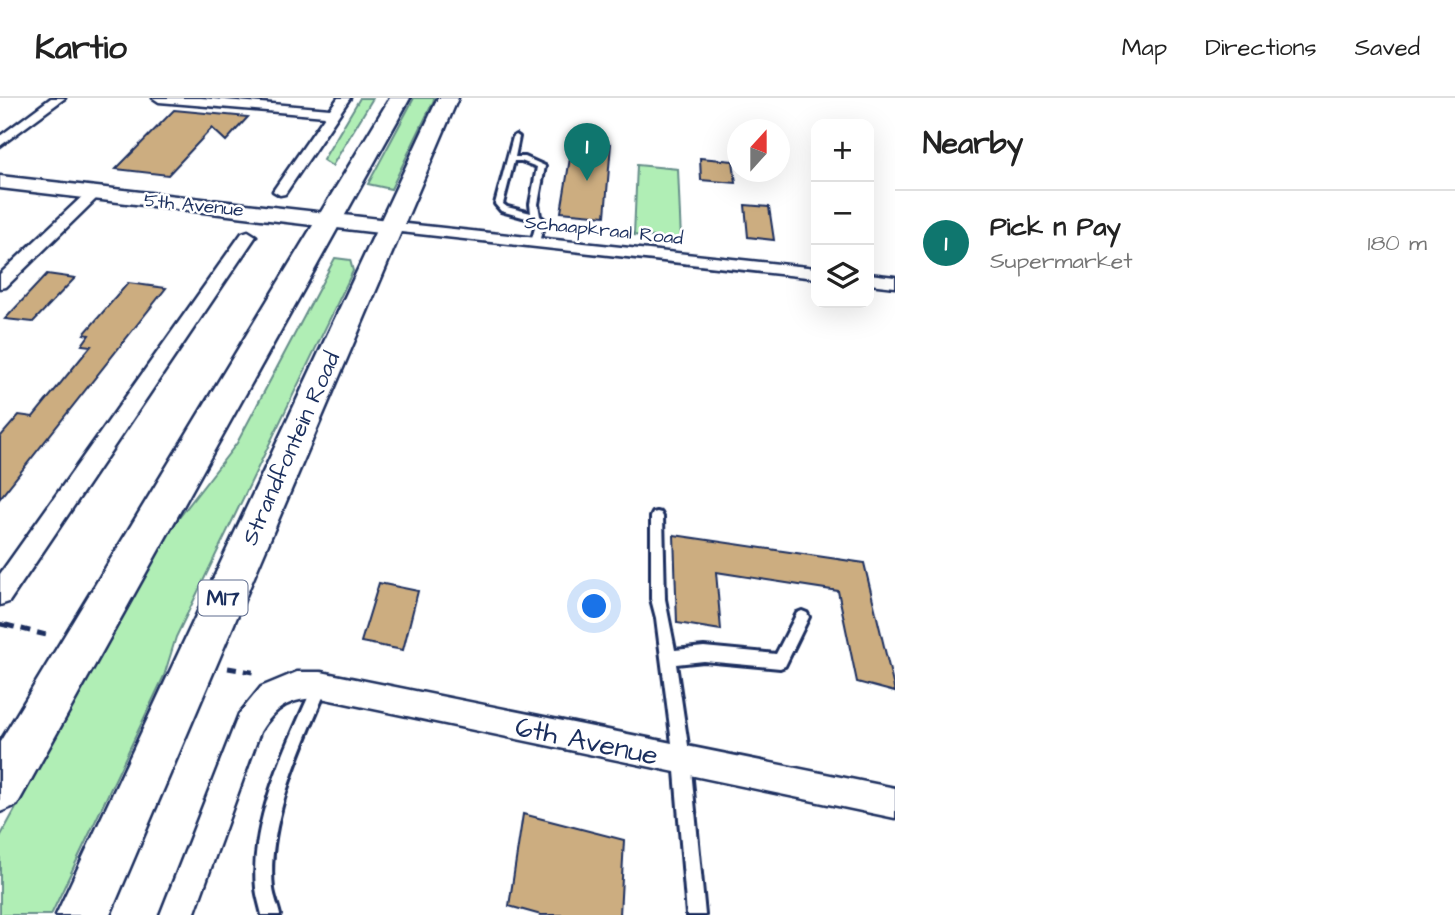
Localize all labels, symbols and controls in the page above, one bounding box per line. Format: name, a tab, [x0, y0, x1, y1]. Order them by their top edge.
text: Kartio	[35, 25, 127, 71]
text: Map	[1122, 31, 1167, 65]
text: Directions	[1205, 31, 1317, 65]
text: Saved	[1355, 31, 1420, 65]
north arrow	[727, 119, 790, 182]
map controls	[811, 119, 874, 308]
button: +	[811, 119, 874, 182]
pin: 1	[564, 123, 610, 181]
text: Nearby	[923, 123, 1023, 165]
button: −	[811, 182, 874, 245]
street label: 5th Avenue	[143, 187, 245, 224]
street label: Schaapkraal Road	[523, 209, 685, 252]
text: Pick n Pay	[990, 209, 1121, 245]
text: 1	[945, 227, 947, 259]
text: 180 m	[1368, 227, 1427, 259]
button: layers	[811, 245, 874, 308]
text: Supermarket	[990, 245, 1133, 277]
street label: Strandfontein Road	[234, 346, 348, 550]
road number: M17	[198, 580, 248, 616]
your location	[577, 589, 611, 623]
street label: 6th Avenue	[512, 707, 662, 776]

